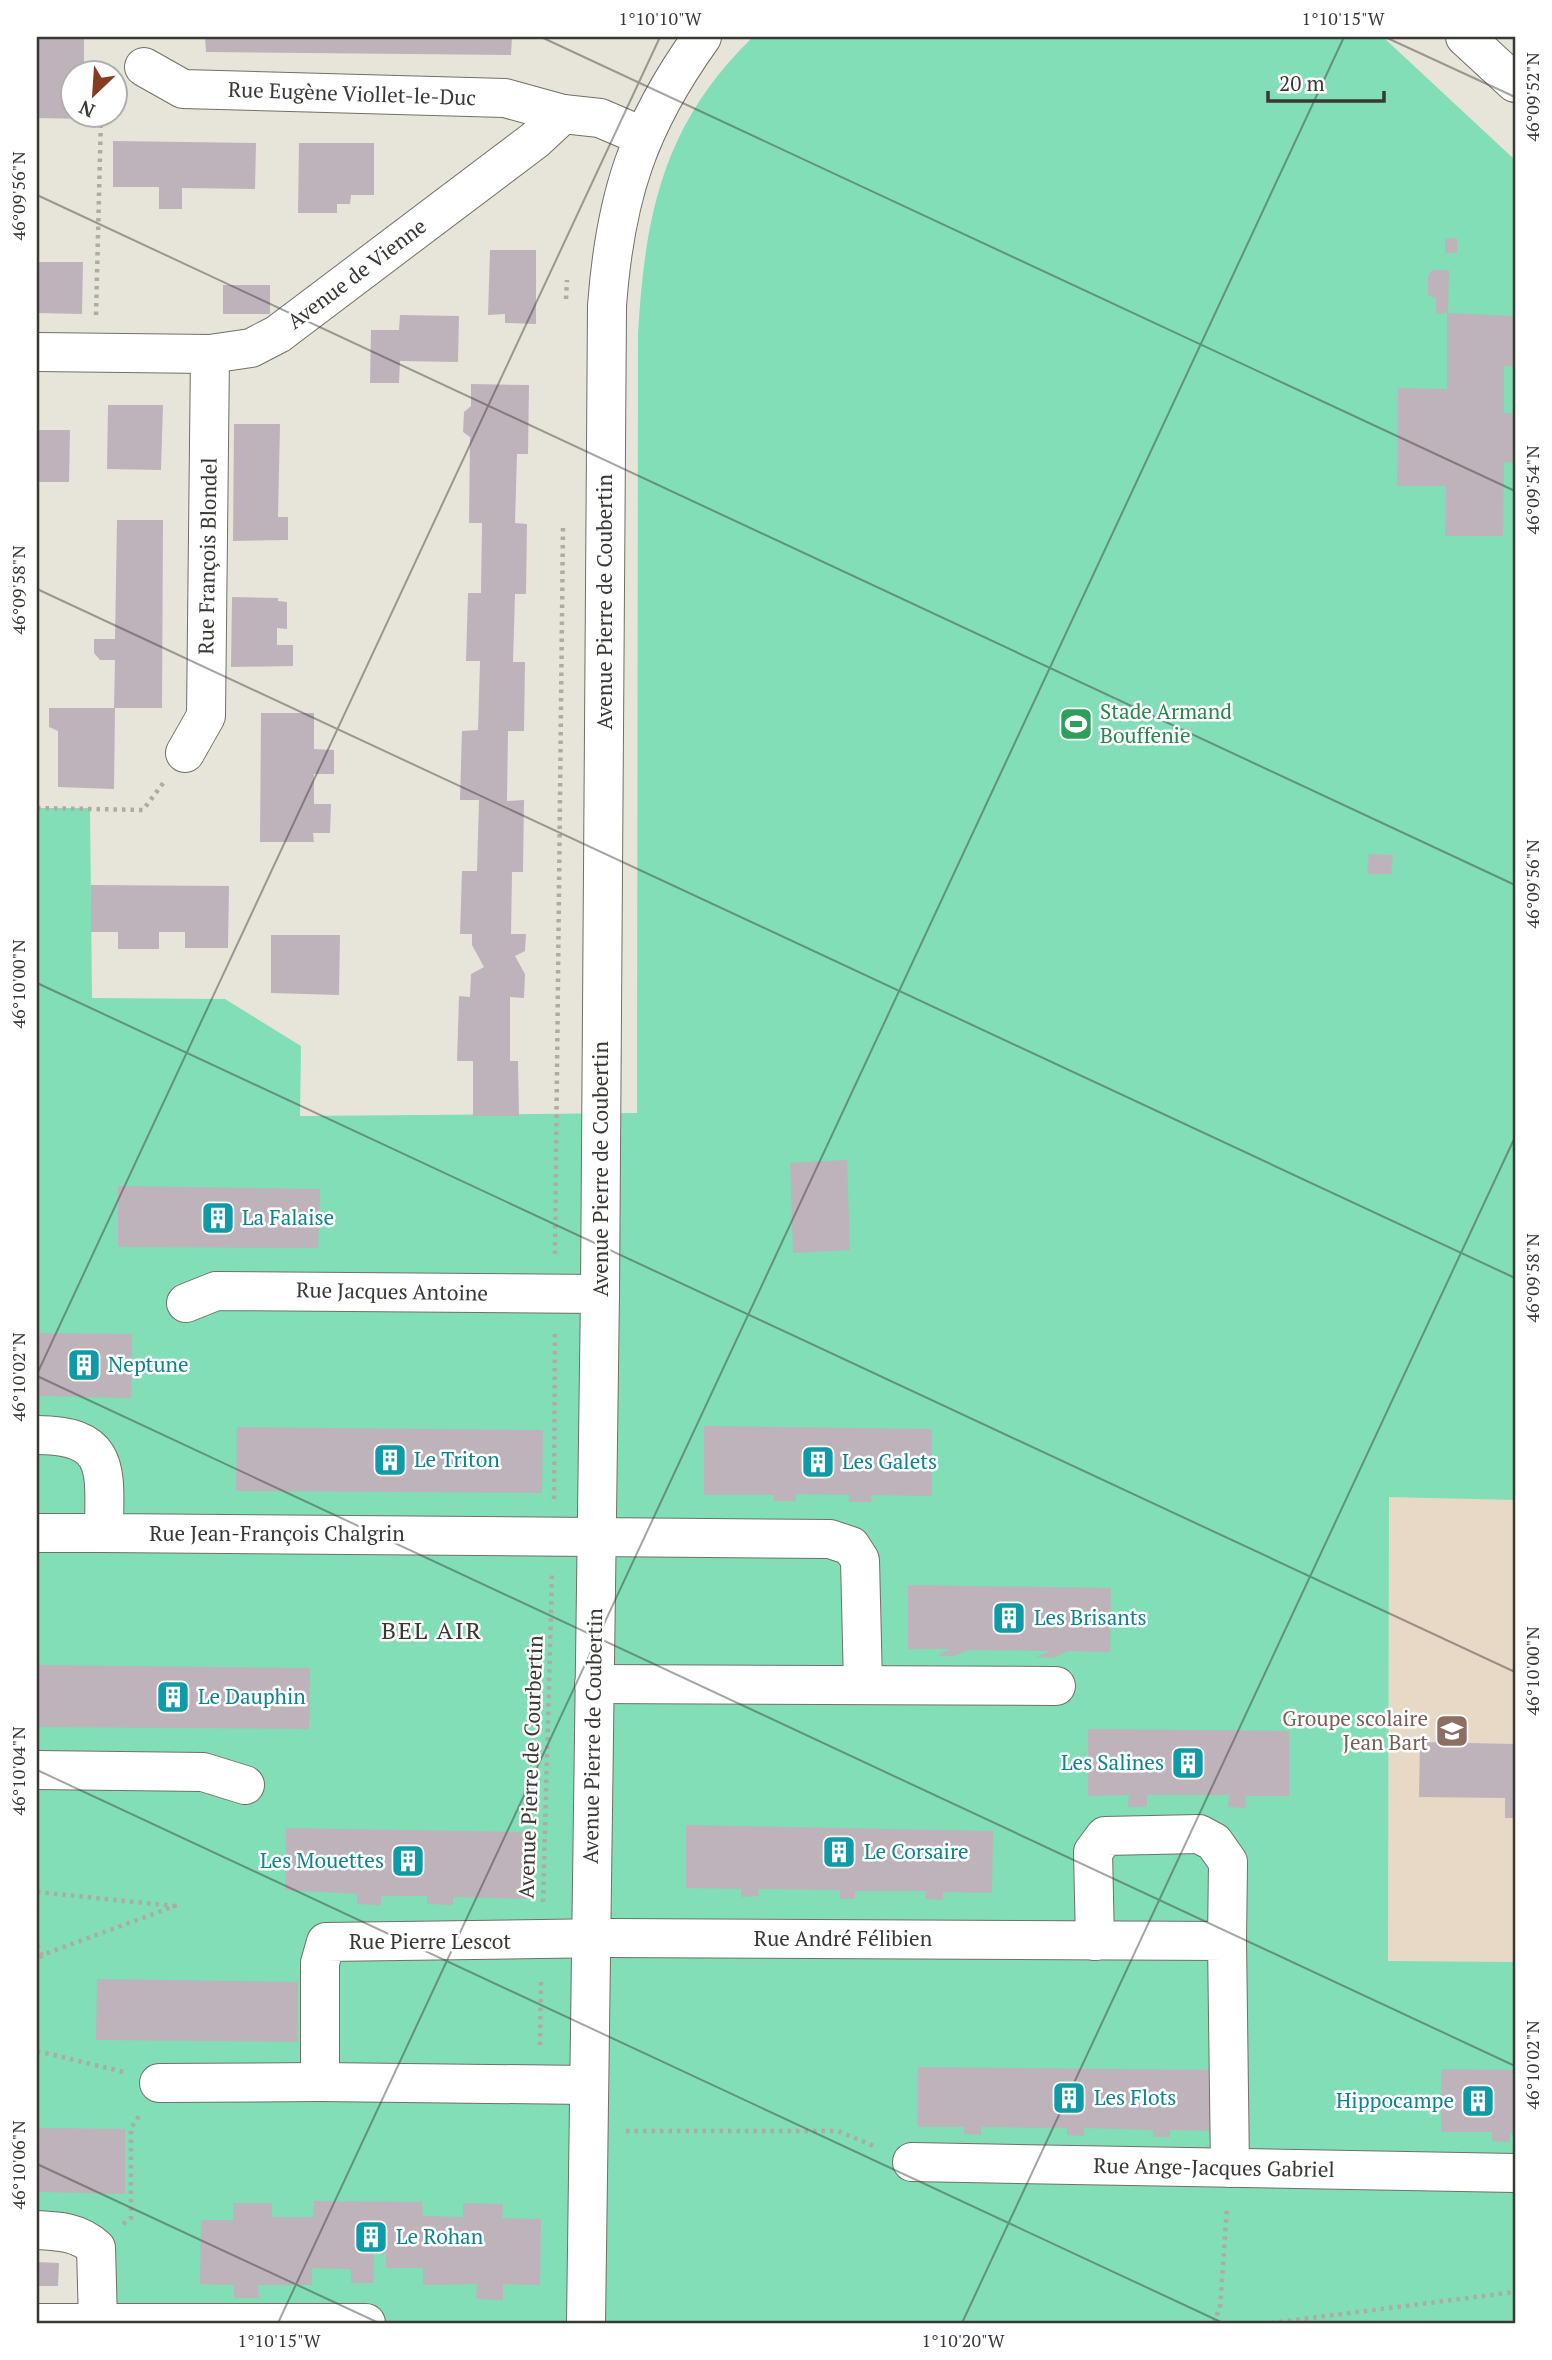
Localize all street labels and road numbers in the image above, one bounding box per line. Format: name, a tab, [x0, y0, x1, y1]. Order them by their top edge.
street label: Rue Eugène Viollet-le-Duc	[227, 75, 477, 111]
street label: Avenue de Vienne	[281, 212, 432, 335]
street label: Rue François Blondel	[191, 457, 223, 655]
street label: Avenue Pierre de Coubertin	[590, 474, 618, 730]
street label: Avenue Pierre de Coubertin	[586, 1041, 614, 1297]
street label: Rue Jacques Antoine	[296, 1275, 488, 1307]
street label: Rue Jean-François Chalgrin	[149, 1519, 405, 1547]
street label: Avenue Pierre de Coubertin	[576, 1607, 608, 1864]
street label: Avenue Pierre de Courbertin	[511, 1634, 549, 1899]
street label: Rue André Félibien	[754, 1924, 933, 1952]
street label: Rue Pierre Lescot	[349, 1927, 511, 1955]
street label: Rue Ange-Jacques Gabriel	[1093, 2151, 1335, 2183]

